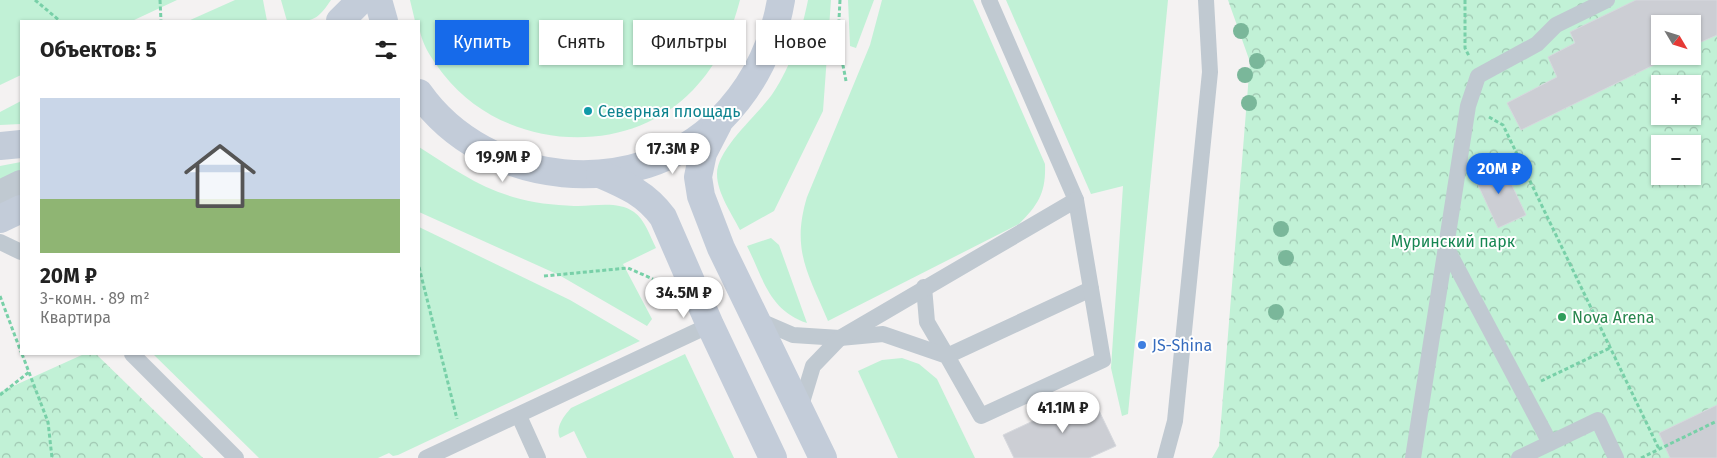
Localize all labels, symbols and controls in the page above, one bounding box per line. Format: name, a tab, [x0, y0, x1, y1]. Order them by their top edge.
north arrow	[1651, 15, 1701, 65]
map controls	[1651, 15, 1701, 185]
chip: Купить	[435, 20, 529, 65]
chip: Снять	[539, 20, 623, 65]
chip: Фильтры	[633, 20, 746, 65]
chip: Новое	[756, 20, 845, 65]
icon: filters	[372, 36, 400, 64]
text: Объектов: 5	[40, 37, 157, 63]
button: +	[1651, 75, 1701, 125]
place label: Северная площадь	[598, 102, 740, 121]
marker: Северная площадь	[582, 105, 594, 117]
icon: home	[175, 131, 265, 221]
pin: 17.3M ₽	[627, 132, 719, 175]
button: −	[1651, 135, 1701, 185]
text: 17.3M ₽	[646, 139, 700, 158]
pin: 19.9M ₽	[457, 140, 549, 183]
text: 19.9M ₽	[476, 147, 530, 166]
pin: 20M ₽	[1464, 152, 1534, 195]
text: 20M ₽	[1477, 159, 1521, 178]
park label: Муринский парк	[1391, 232, 1516, 251]
text: 20M ₽	[40, 263, 97, 289]
pin: 34.5M ₽	[638, 276, 730, 319]
text: 34.5M ₽	[656, 283, 712, 302]
text: 3-комн. · 89 m²	[40, 289, 150, 308]
text: Квартира	[40, 308, 111, 327]
place label: Nova Arena	[1572, 308, 1654, 327]
marker: Nova Arena	[1556, 311, 1568, 323]
place label: JS-Shina	[1152, 336, 1212, 355]
marker: JS-Shina	[1136, 339, 1148, 351]
pin: 41.1M ₽	[1017, 392, 1109, 434]
text: 41.1M ₽	[1038, 398, 1088, 417]

